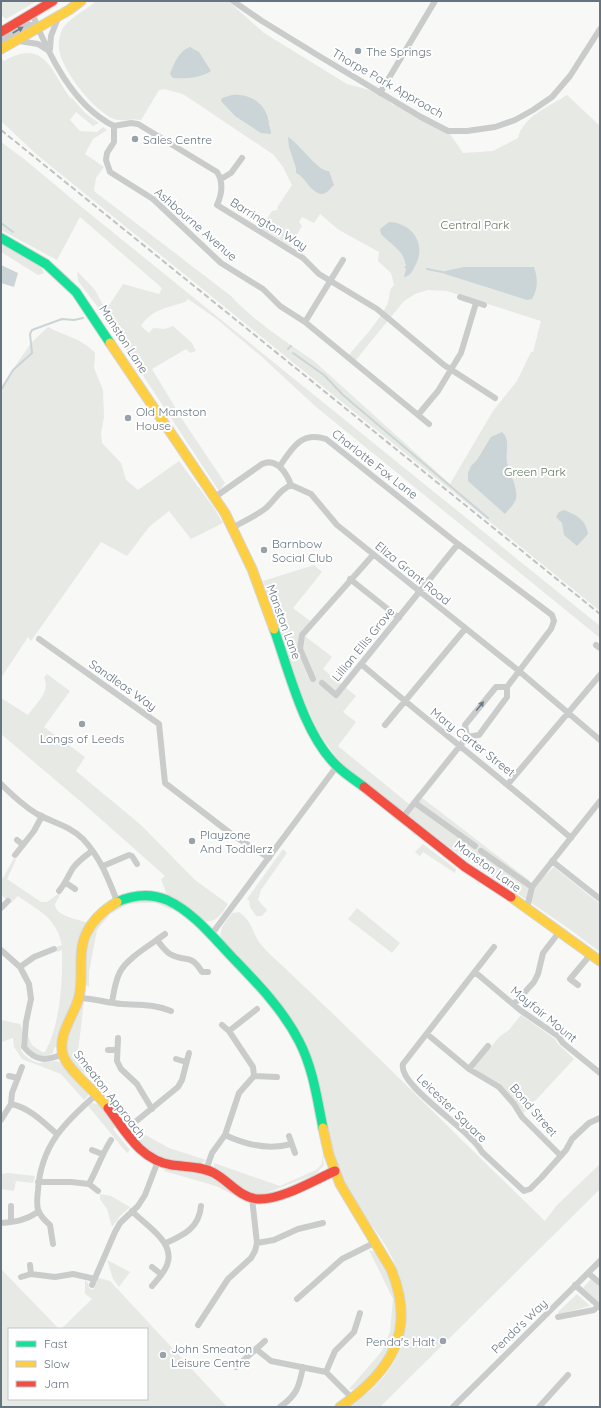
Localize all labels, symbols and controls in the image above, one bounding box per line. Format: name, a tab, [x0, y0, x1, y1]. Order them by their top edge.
one-way arrow	[12, 27, 24, 34]
place label: The Springs	[366, 44, 432, 59]
street label: Thorpe Park Approach	[330, 45, 446, 121]
marker: The Springs	[353, 46, 363, 56]
place label: Sales Centre	[143, 132, 212, 147]
marker: Sales Centre	[130, 134, 140, 144]
street label: Ashbourne Avenue	[152, 184, 240, 264]
street label: Barrington Way	[228, 194, 310, 254]
park label: Central Park	[441, 217, 509, 232]
street label: Manston Lane	[96, 302, 152, 376]
place label: Old Manston House	[136, 404, 206, 433]
marker: Old Manston House	[123, 413, 133, 423]
street label: Charlotte Fox Lane	[329, 426, 421, 502]
park label: Green Park	[504, 464, 566, 479]
place label: Barnbow Social Club	[272, 536, 333, 565]
street label: Eliza Grant Road	[372, 538, 454, 608]
marker: Barnbow Social Club	[259, 545, 269, 555]
street label: Manston Lane	[264, 583, 305, 662]
street label: Lillian Ellis Grove	[328, 604, 398, 684]
street label: Sandleas Way	[86, 656, 160, 714]
one-way arrow	[476, 701, 484, 712]
street label: Mary Carter Street	[428, 704, 518, 780]
marker: Longs of Leeds	[77, 719, 87, 729]
place label: Longs of Leeds	[40, 731, 125, 746]
place label: Playzone And Toddlerz	[200, 827, 273, 856]
marker: Playzone And Toddlerz	[187, 836, 197, 846]
street label: Manston Lane	[452, 837, 524, 895]
street label: Mayfair Mount	[508, 983, 580, 1045]
street label: Smeaton Approach	[71, 1047, 149, 1141]
street label: Leicester Square	[414, 1071, 491, 1146]
street label: Bond Street	[507, 1080, 561, 1140]
street label: Penda's Way	[488, 1296, 550, 1356]
legend	[8, 1328, 148, 1400]
place label: Penda's Halt	[366, 1334, 435, 1349]
text: Fast	[44, 1336, 68, 1351]
marker: Penda's Halt	[438, 1336, 448, 1346]
place label: John Smeaton Leisure Centre	[171, 1341, 252, 1370]
marker: John Smeaton Leisure Centre	[158, 1350, 168, 1360]
text: Slow	[44, 1356, 70, 1371]
text: Jam	[44, 1376, 69, 1391]

